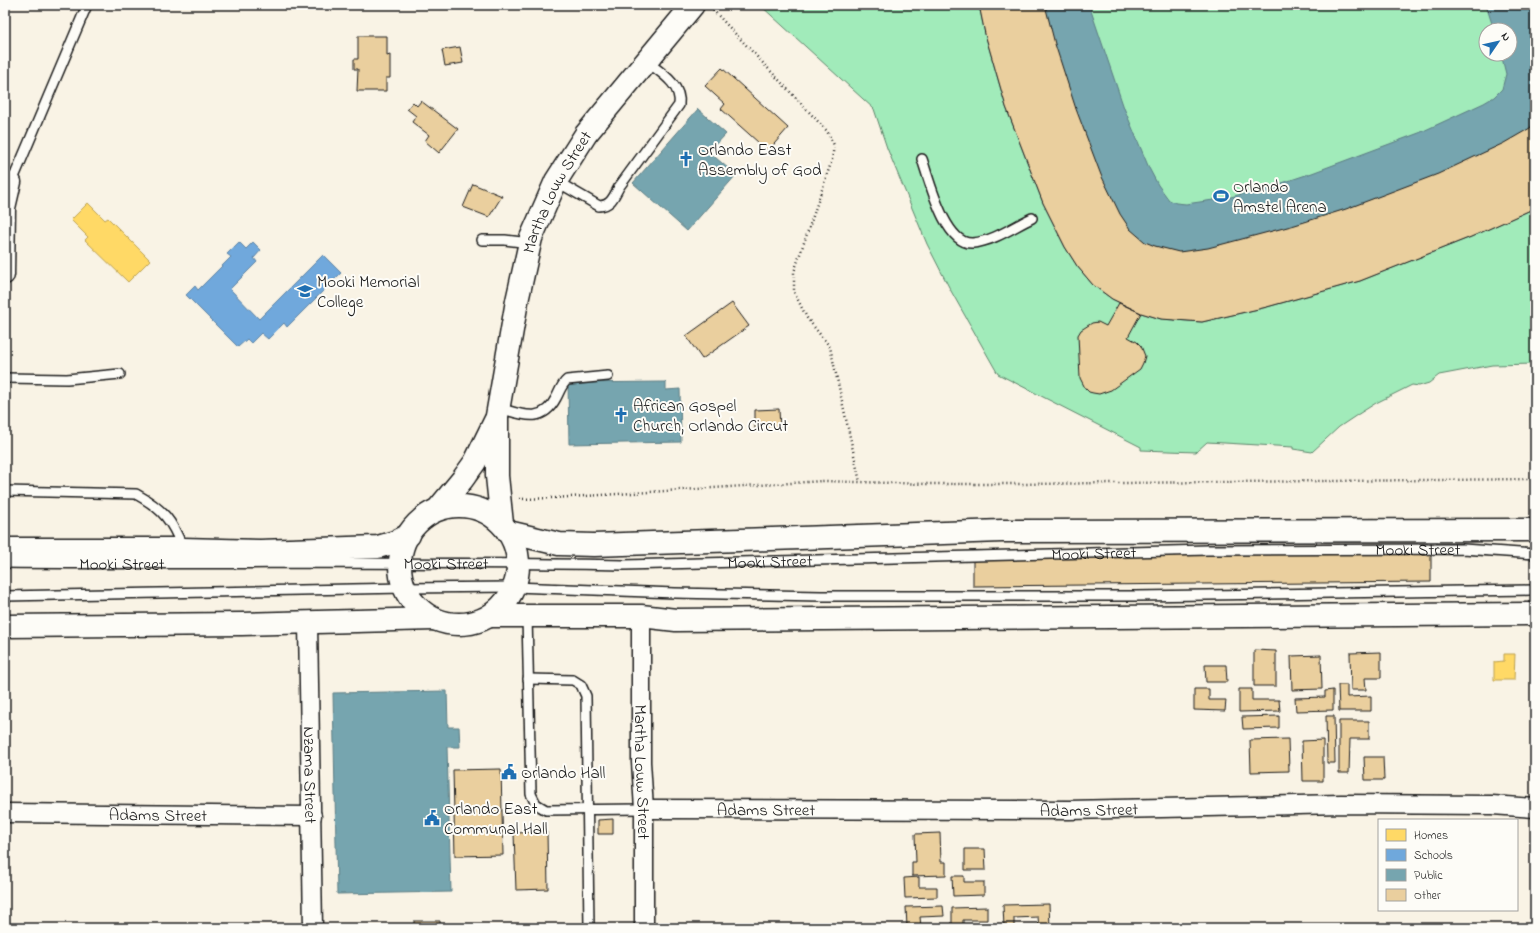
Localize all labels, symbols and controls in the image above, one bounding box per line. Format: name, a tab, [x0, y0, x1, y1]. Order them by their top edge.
north arrow	[1478, 22, 1518, 62]
text: N	[1497, 29, 1514, 45]
street label: Martha Louw Street	[517, 126, 599, 256]
place label: Orlando East Assembly of God	[698, 138, 822, 184]
church icon: Orlando East Assembly of God	[677, 150, 695, 168]
place label: Orlando Amstel Arena	[1233, 175, 1327, 220]
sports icon: Orlando Amstel Arena	[1212, 187, 1230, 205]
place label: Mooki Memorial College	[317, 270, 420, 317]
school or university icon: Mooki Memorial College	[296, 282, 314, 300]
place label: African Gospel Church, Orlando Circut	[633, 394, 789, 439]
church icon: African Gospel Church, Orlando Circut	[612, 406, 630, 424]
street label: Mooki Street	[1375, 538, 1461, 563]
street label: Mooki Street	[1051, 541, 1137, 568]
street label: Mooki Street	[727, 549, 813, 576]
street label: Mooki Street	[79, 552, 165, 578]
street label: Mooki Street	[403, 552, 489, 577]
street label: Martha Louw Street	[627, 704, 655, 840]
street label: Nzama Street	[296, 726, 322, 824]
place label: Orlando Hall	[521, 761, 605, 786]
public building icon: Orlando Hall	[500, 763, 518, 781]
place label: Orlando East Communal Hall	[444, 797, 548, 842]
street label: Adams Street	[1040, 797, 1139, 824]
street label: Adams Street	[717, 798, 815, 823]
street label: Adams Street	[109, 803, 207, 829]
public building icon: Orlando East Communal Hall	[423, 809, 441, 827]
legend	[1378, 819, 1518, 911]
text: Homes	[1414, 827, 1448, 845]
text: Schools	[1414, 847, 1453, 865]
text: Public	[1414, 867, 1443, 885]
text: Other	[1414, 887, 1441, 905]

